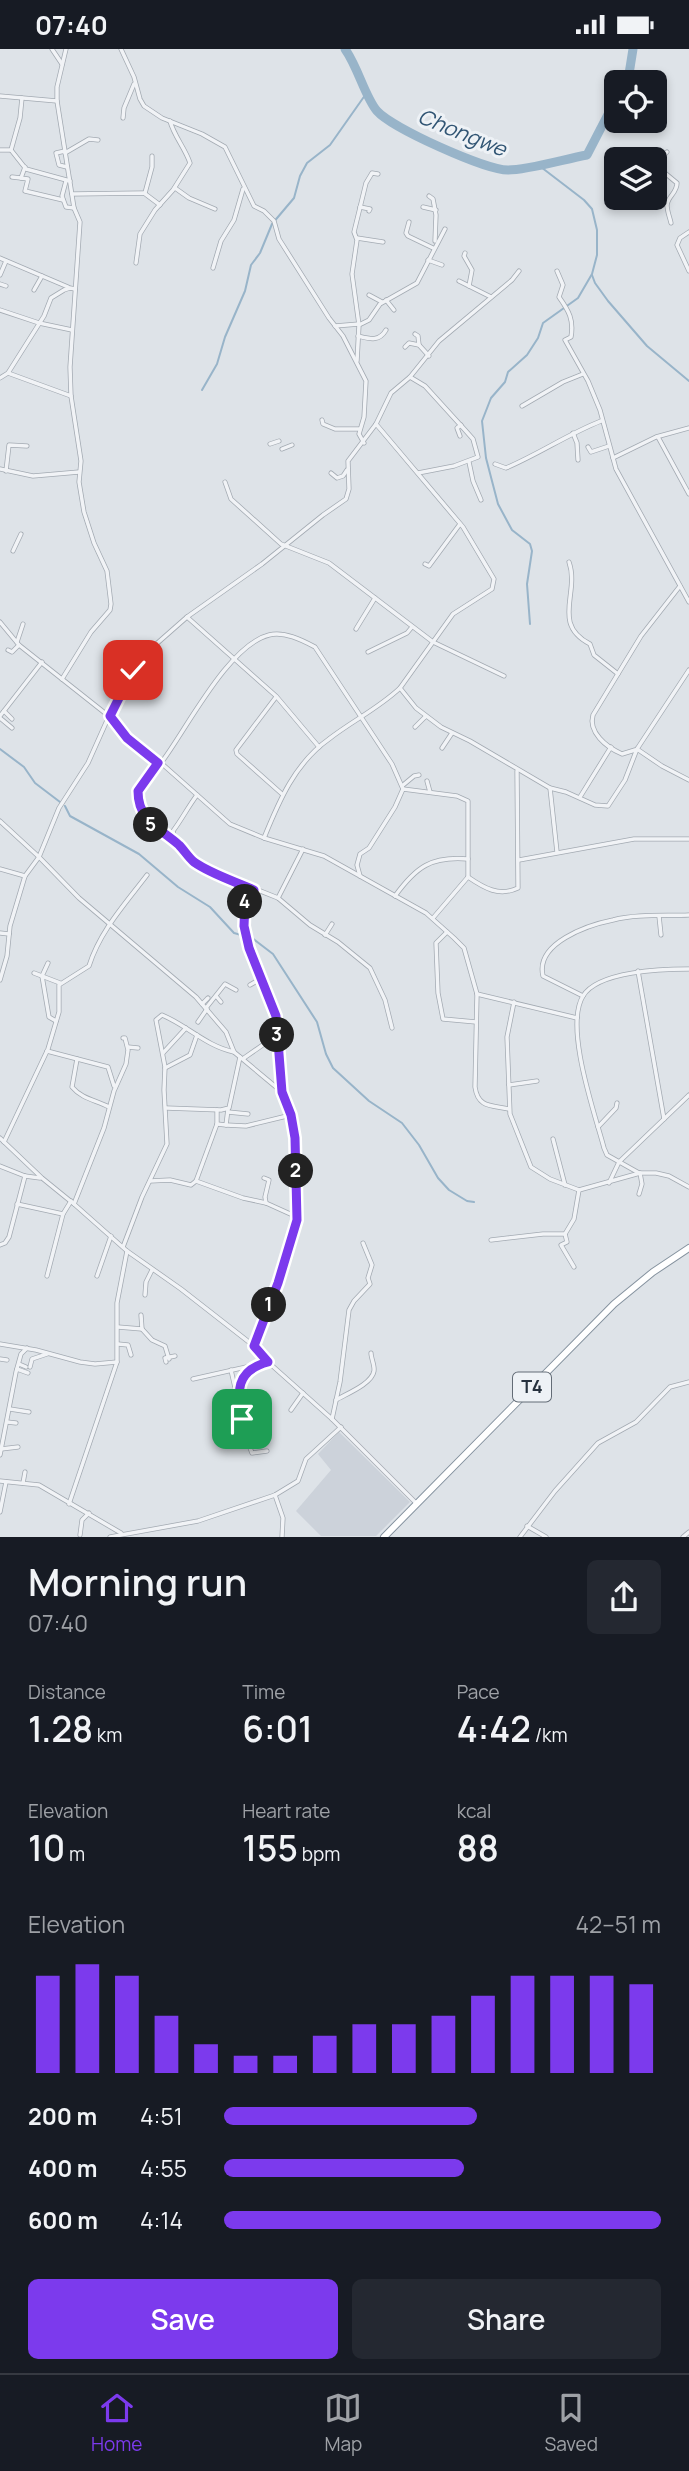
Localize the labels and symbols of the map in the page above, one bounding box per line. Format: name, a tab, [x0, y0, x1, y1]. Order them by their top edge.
water label: Chongwe	[414, 102, 512, 163]
pin	[103, 640, 163, 700]
pin: 5	[134, 807, 168, 843]
pin: 4	[228, 885, 262, 919]
pin: 3	[260, 1017, 294, 1053]
pin: 2	[278, 1153, 314, 1189]
pin: 1	[252, 1287, 286, 1323]
road number: T4	[513, 1373, 551, 1401]
pin	[212, 1389, 272, 1449]

